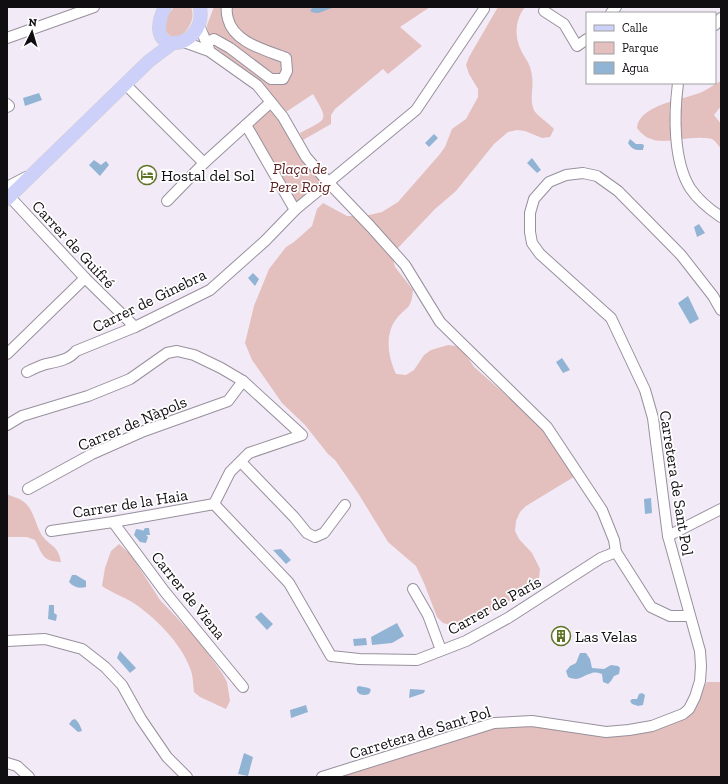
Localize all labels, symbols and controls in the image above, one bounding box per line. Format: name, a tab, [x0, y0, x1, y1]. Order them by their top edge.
north arrow	[12, 12, 52, 52]
legend	[586, 12, 716, 84]
text: N	[28, 16, 38, 29]
text: Calle	[622, 21, 648, 35]
text: Parque	[622, 41, 659, 55]
text: Agua	[622, 61, 649, 75]
park label: Plaça de Pere Roig	[269, 159, 331, 196]
hotel icon: Hostal del Sol	[136, 164, 158, 186]
place label: Hostal del Sol	[161, 166, 255, 185]
street label: Carrer de Guifré	[28, 197, 119, 292]
street label: Carrer de Ginebra	[89, 265, 209, 336]
street label: Carrer de Nàpols	[75, 392, 190, 455]
street label: Carretera de Sant Pol	[656, 409, 697, 557]
street label: Carrer de la Haia	[71, 485, 189, 522]
street label: Carrer de Viena	[147, 548, 230, 643]
street label: Carrer de París	[444, 572, 544, 639]
building icon: Las Velas	[550, 625, 572, 647]
place label: Las Velas	[575, 627, 637, 646]
street label: Carretera de Sant Pol	[347, 702, 493, 763]

